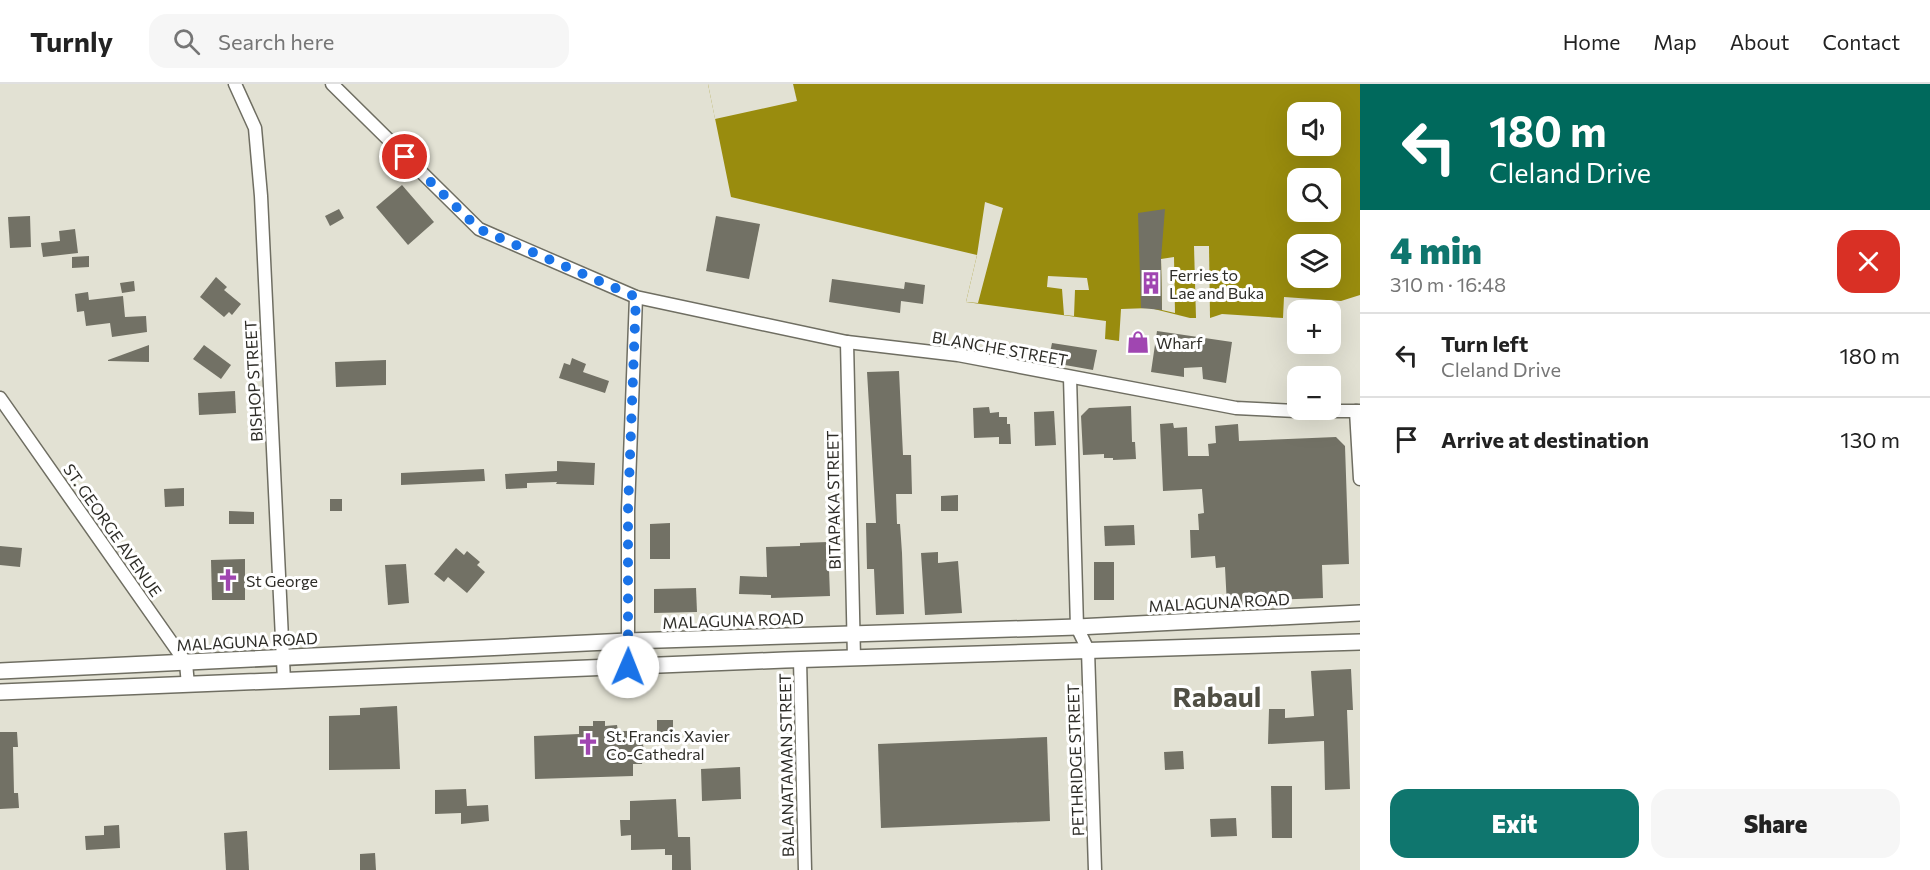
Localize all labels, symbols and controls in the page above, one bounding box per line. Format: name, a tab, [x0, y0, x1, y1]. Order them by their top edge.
search box	[149, 14, 569, 68]
text: Turnly	[30, 24, 113, 58]
icon: search	[170, 25, 203, 58]
text: Search here	[218, 28, 334, 55]
text: Home	[1563, 29, 1620, 54]
text: Map	[1653, 29, 1697, 54]
text: About	[1730, 29, 1789, 54]
text: Contact	[1822, 29, 1900, 54]
map controls	[1287, 102, 1341, 420]
button: sound	[1287, 102, 1341, 156]
text: 180 m	[1489, 104, 1607, 156]
icon: left	[1390, 108, 1468, 186]
pin	[379, 131, 430, 182]
icon: arrive	[388, 140, 421, 173]
text: Cleland Drive	[1489, 156, 1651, 189]
button: search	[1287, 168, 1341, 222]
text: 4 min	[1390, 227, 1482, 271]
button: close	[1837, 230, 1900, 293]
button: layers	[1287, 234, 1341, 288]
place label: Ferries to Lae and Buka	[1169, 265, 1264, 302]
building icon: Ferries to Lae and Buka	[1138, 270, 1164, 296]
text: 310 m · 16:48	[1390, 272, 1506, 296]
button: +	[1287, 300, 1341, 354]
street label: BISHOP STREET	[240, 320, 266, 442]
street label: BLANCHE STREET	[931, 327, 1069, 369]
shop icon: Wharf	[1125, 329, 1151, 355]
text: Turn left	[1441, 330, 1528, 357]
place label: Wharf	[1156, 333, 1203, 352]
icon: left	[1390, 339, 1423, 372]
text: 180 m	[1839, 342, 1900, 369]
text: Cleland Drive	[1441, 357, 1561, 381]
button: −	[1287, 366, 1341, 420]
icon: arrive	[1390, 423, 1423, 456]
text: Arrive at destination	[1441, 426, 1649, 453]
text: 130 m	[1840, 426, 1900, 453]
street label: BITAPAKA STREET	[822, 430, 844, 570]
street label: ST. GEORGE AVENUE	[60, 460, 166, 600]
church icon: St George	[215, 567, 241, 593]
place label: St George	[246, 571, 318, 590]
street label: MALAGUNA ROAD	[1148, 589, 1290, 615]
street label: MALAGUNA ROAD	[662, 608, 804, 632]
street label: MALAGUNA ROAD	[176, 628, 318, 654]
position arrow	[596, 635, 660, 699]
street label: BALANATAMAN STREET	[775, 673, 797, 857]
district label: Rabaul	[1173, 679, 1261, 713]
street label: PETHRIDGE STREET	[1063, 683, 1087, 837]
place label: St. Francis Xavier Co-Cathedral	[606, 726, 731, 763]
church icon: St. Francis Xavier Co-Cathedral	[575, 731, 601, 757]
button: Exit	[1390, 789, 1639, 858]
button: Share	[1651, 789, 1900, 858]

